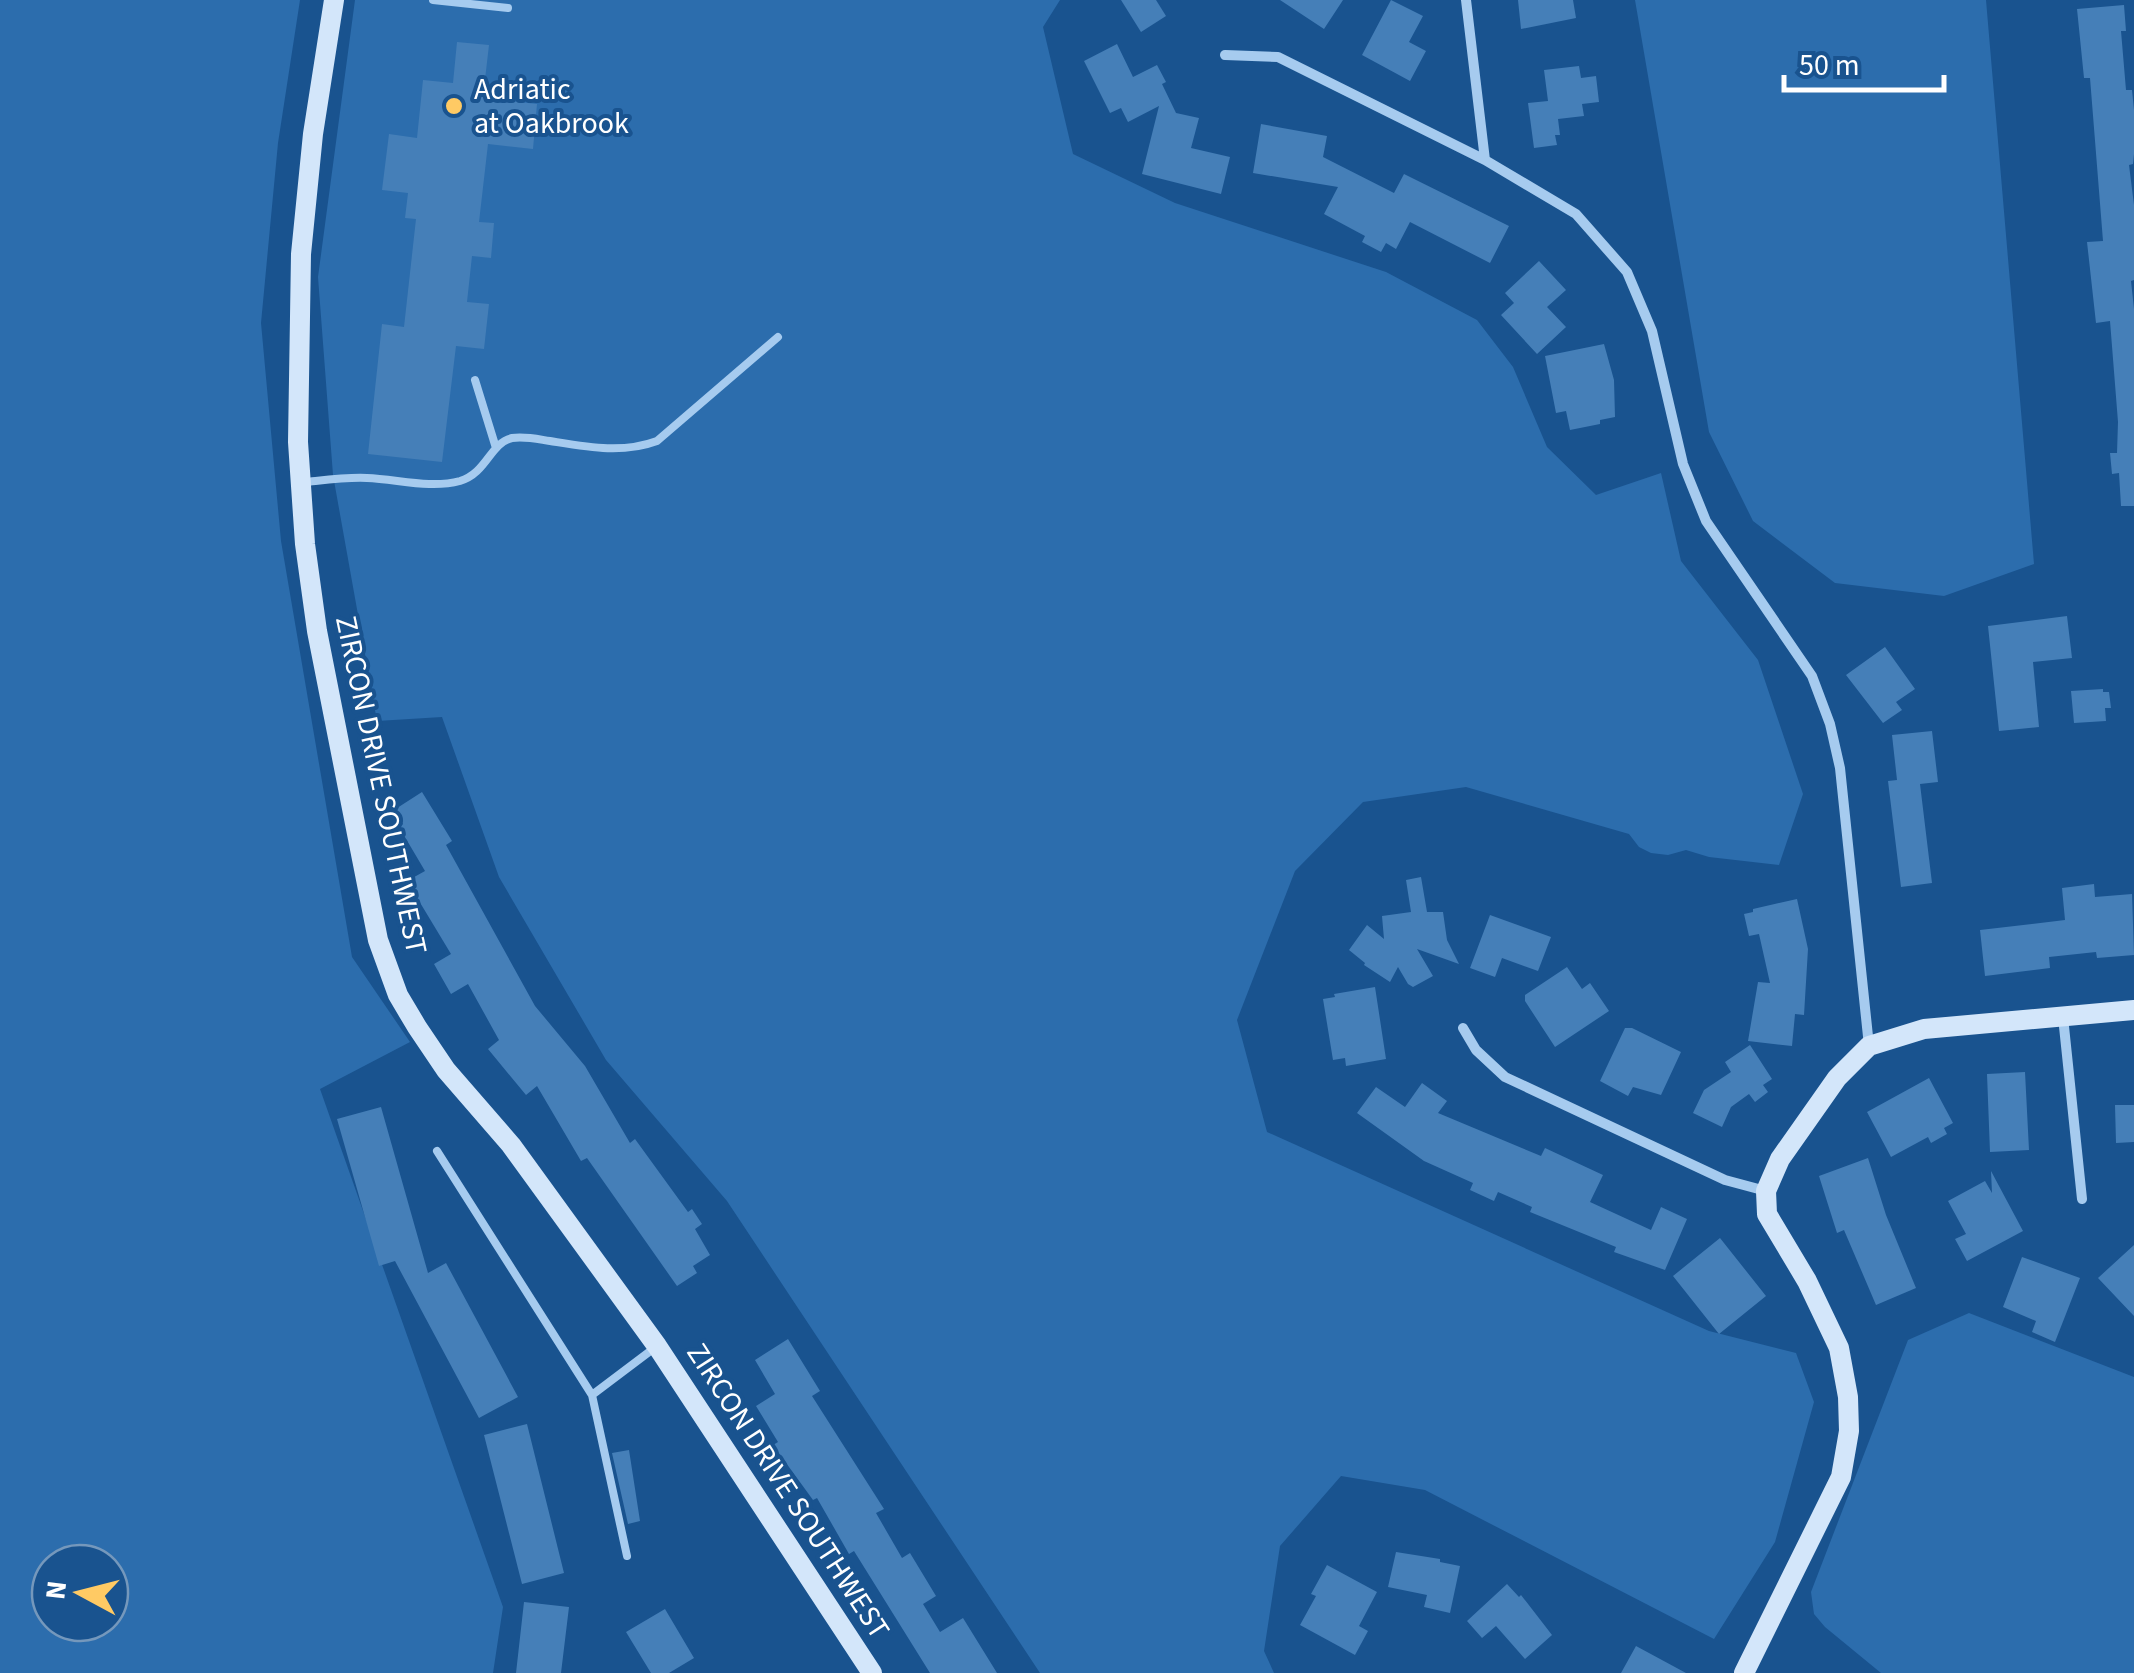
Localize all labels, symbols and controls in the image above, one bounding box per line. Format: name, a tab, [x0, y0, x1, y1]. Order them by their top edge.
scale bar	[1784, 30, 1944, 92]
text: 50 m	[1799, 44, 1860, 87]
place label: Adriatic at Oakbrook	[474, 68, 629, 145]
marker: Adriatic at Oakbrook	[443, 95, 465, 117]
street label: ZIRCON DRIVE SOUTHWEST	[324, 612, 438, 958]
street label: ZIRCON DRIVE SOUTHWEST	[676, 1335, 900, 1647]
north arrow	[30, 1543, 130, 1643]
text: N	[35, 1578, 77, 1602]

